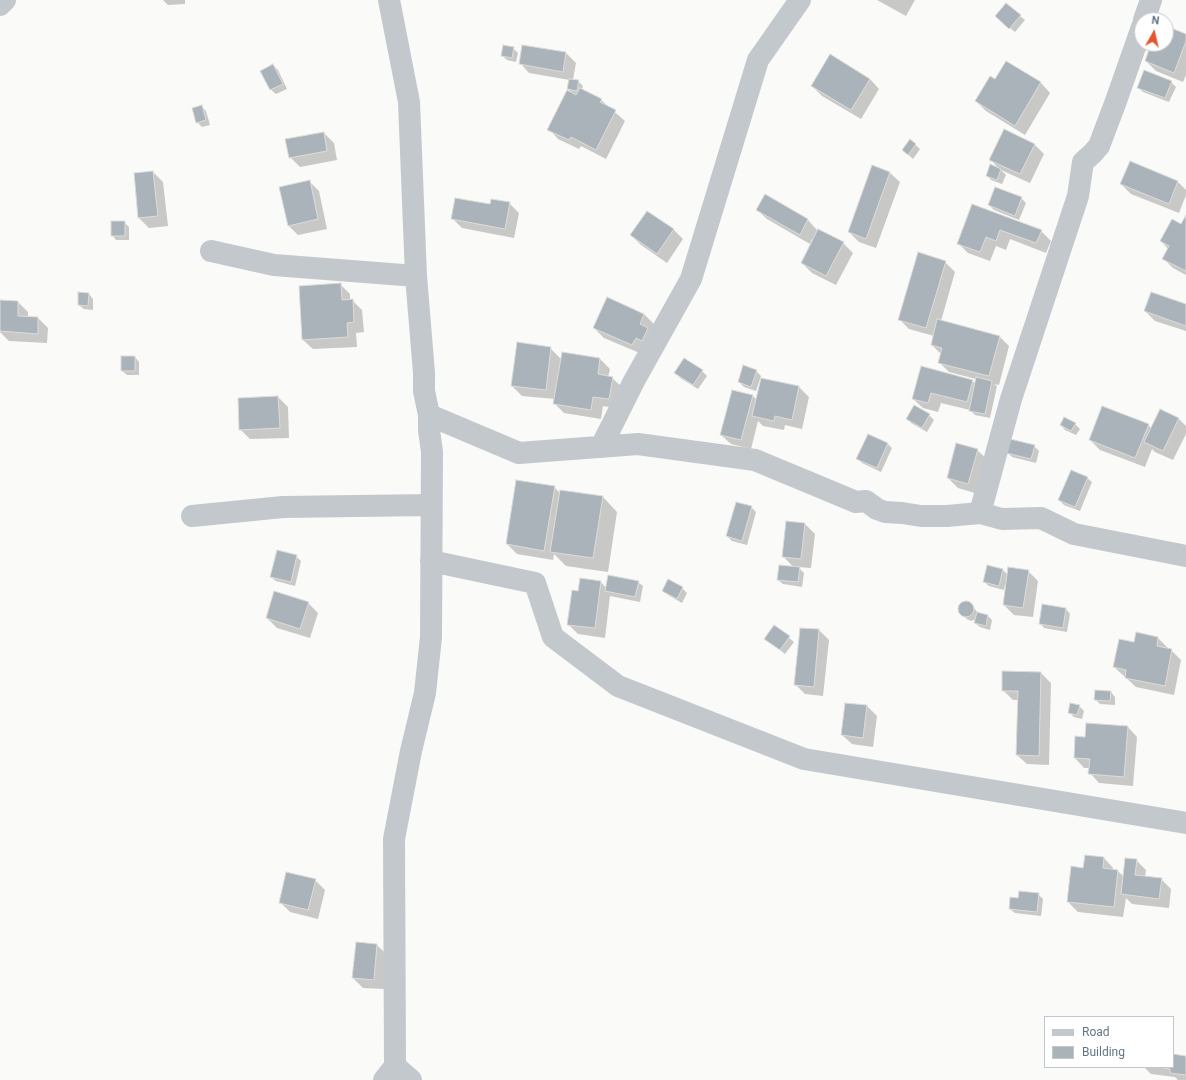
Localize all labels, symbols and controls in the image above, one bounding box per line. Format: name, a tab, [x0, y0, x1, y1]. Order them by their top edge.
north arrow	[1134, 12, 1174, 52]
text: N	[1151, 14, 1160, 28]
legend	[1044, 1016, 1174, 1068]
text: Road	[1082, 1025, 1110, 1039]
text: Building	[1082, 1045, 1125, 1059]

